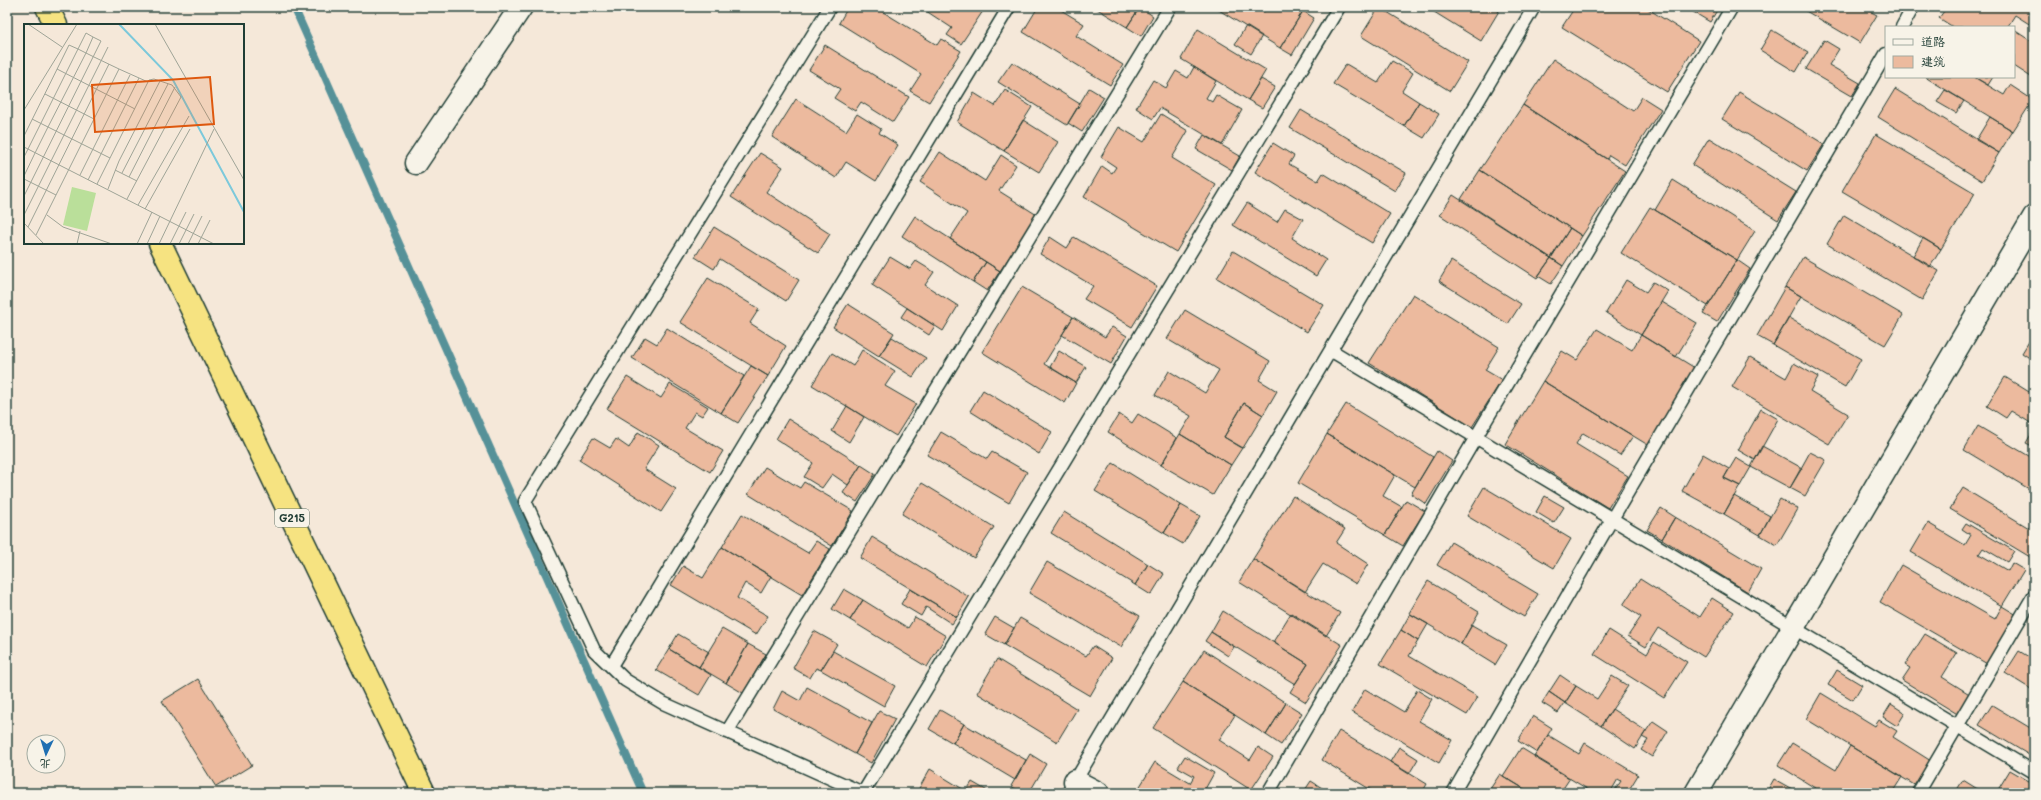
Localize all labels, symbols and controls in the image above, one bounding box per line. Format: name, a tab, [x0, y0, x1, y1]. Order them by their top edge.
inset map	[24, 24, 244, 244]
legend	[1885, 26, 2015, 78]
text: 道路	[1921, 33, 1945, 49]
text: 建筑	[1921, 53, 1945, 69]
road number: G215	[275, 509, 309, 527]
north arrow	[26, 734, 66, 774]
text: 北	[39, 757, 51, 772]

